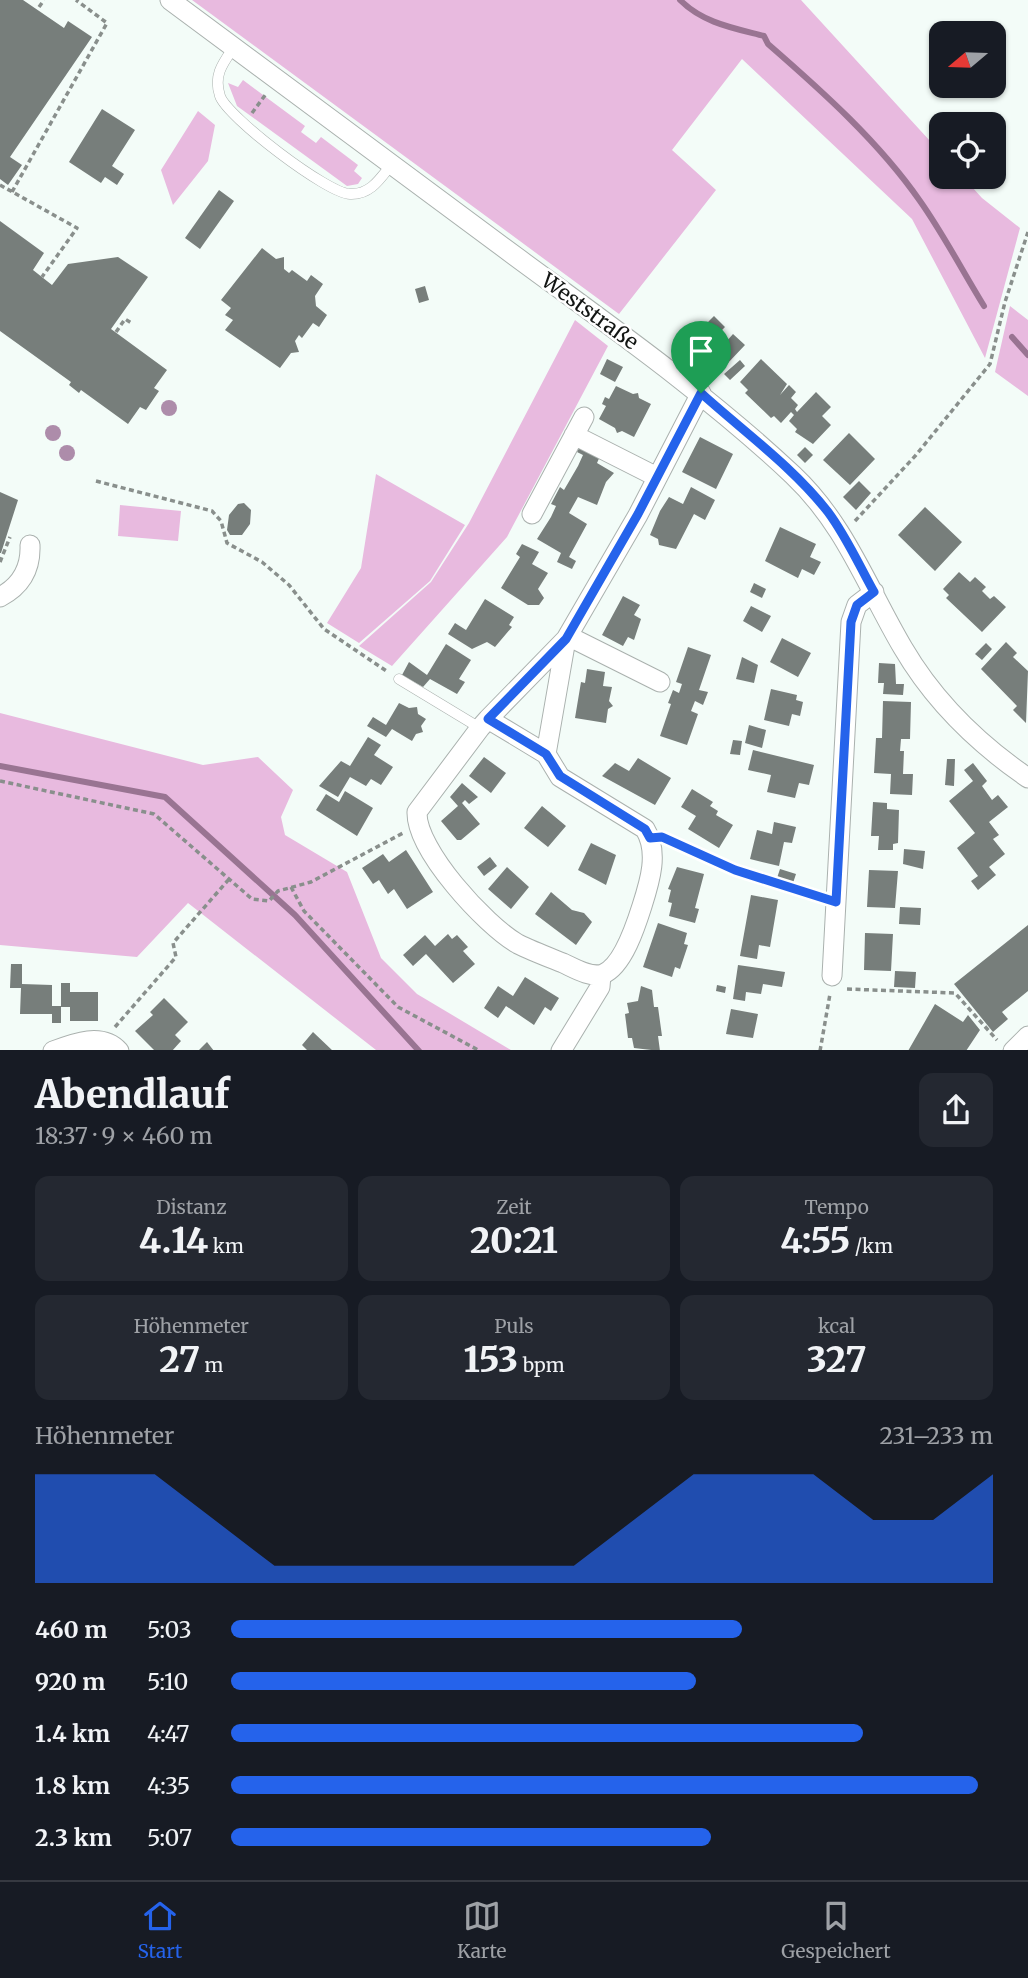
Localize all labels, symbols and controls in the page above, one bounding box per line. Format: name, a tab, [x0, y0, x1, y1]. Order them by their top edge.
north arrow	[929, 21, 1006, 98]
map controls	[929, 21, 1006, 189]
button: locate	[929, 112, 1006, 189]
street label: Weststraße	[535, 266, 644, 355]
pin	[671, 321, 731, 393]
icon: arrive	[682, 332, 720, 370]
text: Abendlauf	[35, 1071, 230, 1118]
button: share	[919, 1073, 993, 1147]
text: 18:37 · 9 × 460 m	[35, 1121, 213, 1150]
text: Distanz	[156, 1195, 227, 1219]
text: Zeit	[496, 1195, 532, 1219]
text: Tempo	[805, 1195, 869, 1219]
text: 4.14	[139, 1219, 208, 1263]
text: 20:21	[470, 1219, 558, 1263]
text: 4:55	[780, 1219, 850, 1263]
text: km	[208, 1234, 244, 1258]
text: /km	[850, 1234, 893, 1258]
text: Höhenmeter	[134, 1314, 249, 1338]
text: Puls	[494, 1314, 534, 1338]
text: kcal	[818, 1314, 855, 1338]
text: 27	[159, 1338, 200, 1382]
text: 153	[463, 1338, 518, 1382]
text: 327	[807, 1338, 867, 1382]
text: m	[200, 1353, 223, 1377]
text: bpm	[518, 1353, 565, 1377]
text: Höhenmeter	[35, 1421, 174, 1450]
text: 231–233 m	[879, 1421, 993, 1450]
text: 460 m	[35, 1615, 107, 1644]
text: 5:03	[147, 1615, 192, 1644]
text: 920 m	[35, 1667, 106, 1696]
text: 5:10	[147, 1667, 188, 1696]
text: 1.4 km	[35, 1719, 110, 1748]
text: 4:47	[147, 1719, 189, 1748]
text: 1.8 km	[35, 1771, 110, 1800]
text: 4:35	[147, 1771, 190, 1800]
text: 2.3 km	[35, 1823, 112, 1852]
text: 5:07	[147, 1823, 192, 1852]
tab: Start	[137, 1897, 182, 1963]
tab: Karte	[457, 1897, 506, 1963]
tab: Gespeichert	[781, 1897, 891, 1963]

